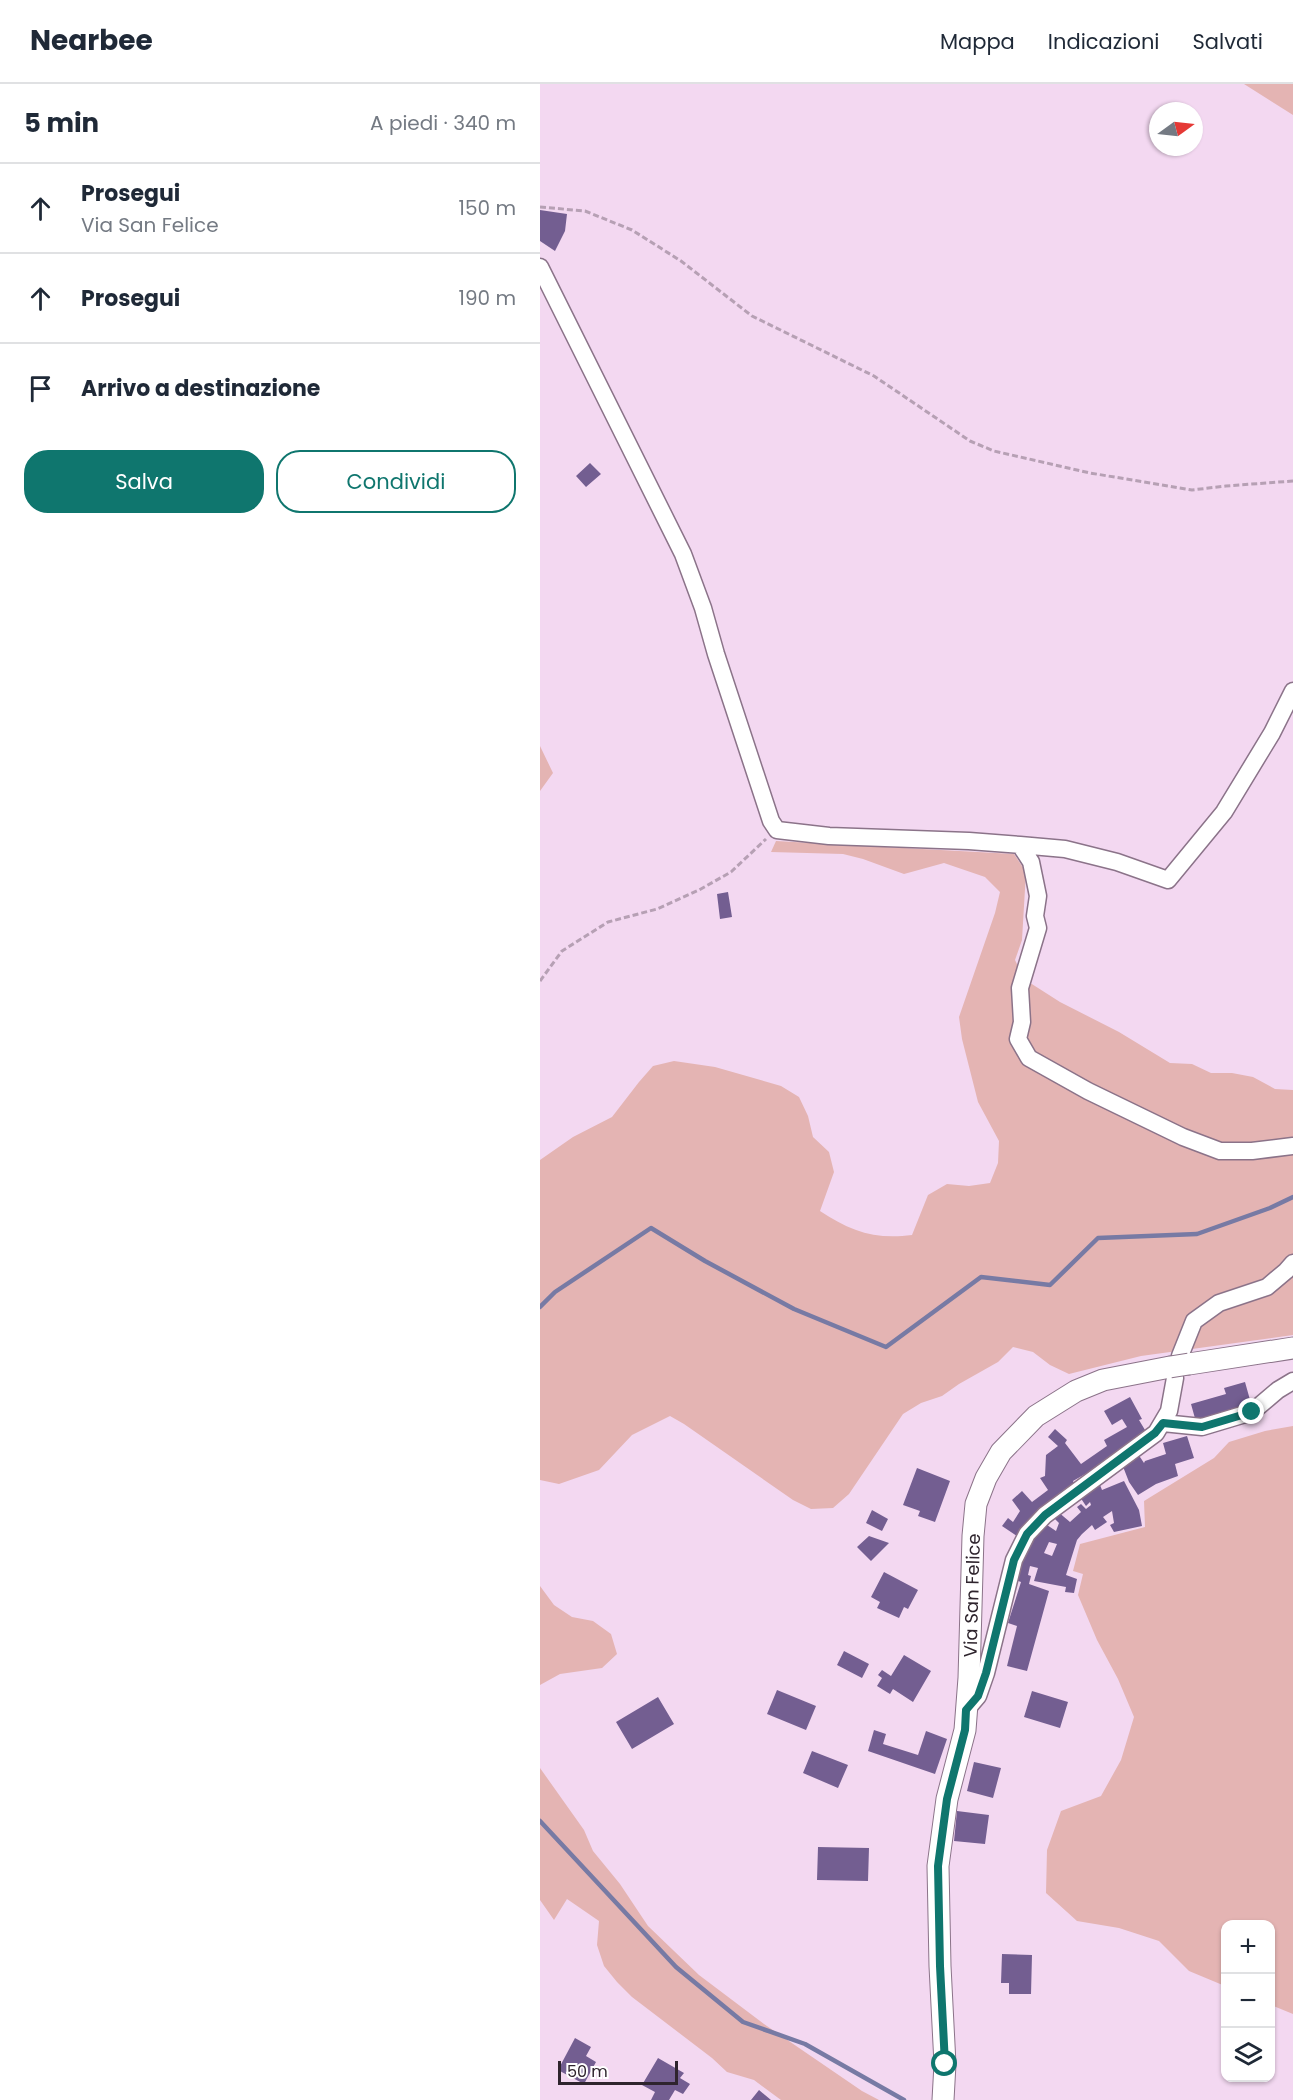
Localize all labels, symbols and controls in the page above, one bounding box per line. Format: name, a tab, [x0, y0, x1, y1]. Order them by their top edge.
text: Nearbee	[30, 21, 153, 60]
text: Mappa	[940, 27, 1015, 56]
text: Indicazioni	[1048, 27, 1160, 56]
text: Salvati	[1193, 27, 1263, 56]
north arrow	[1149, 102, 1203, 156]
text: 5 min	[24, 105, 99, 141]
text: A piedi · 340 m	[370, 109, 516, 137]
text: Prosegui	[81, 178, 180, 209]
icon: ahead	[24, 192, 57, 225]
text: 150 m	[459, 194, 516, 222]
text: Via San Felice	[81, 211, 219, 239]
icon: ahead	[24, 282, 57, 315]
text: Prosegui	[81, 283, 180, 314]
text: 190 m	[459, 284, 516, 312]
icon: arrive	[24, 372, 57, 405]
text: Arrivo a destinazione	[81, 373, 320, 404]
button: Salva	[24, 450, 264, 513]
button: Condividi	[276, 450, 516, 513]
route end	[1238, 1398, 1264, 1424]
street label: Via San Felice	[957, 1533, 986, 1658]
map controls	[1221, 1920, 1275, 2082]
button: +	[1221, 1920, 1275, 1974]
button: −	[1221, 1974, 1275, 2028]
button: layers	[1221, 2028, 1275, 2082]
route start	[931, 2050, 957, 2076]
scale bar	[558, 2058, 678, 2086]
text: 50 m	[567, 2060, 608, 2083]

